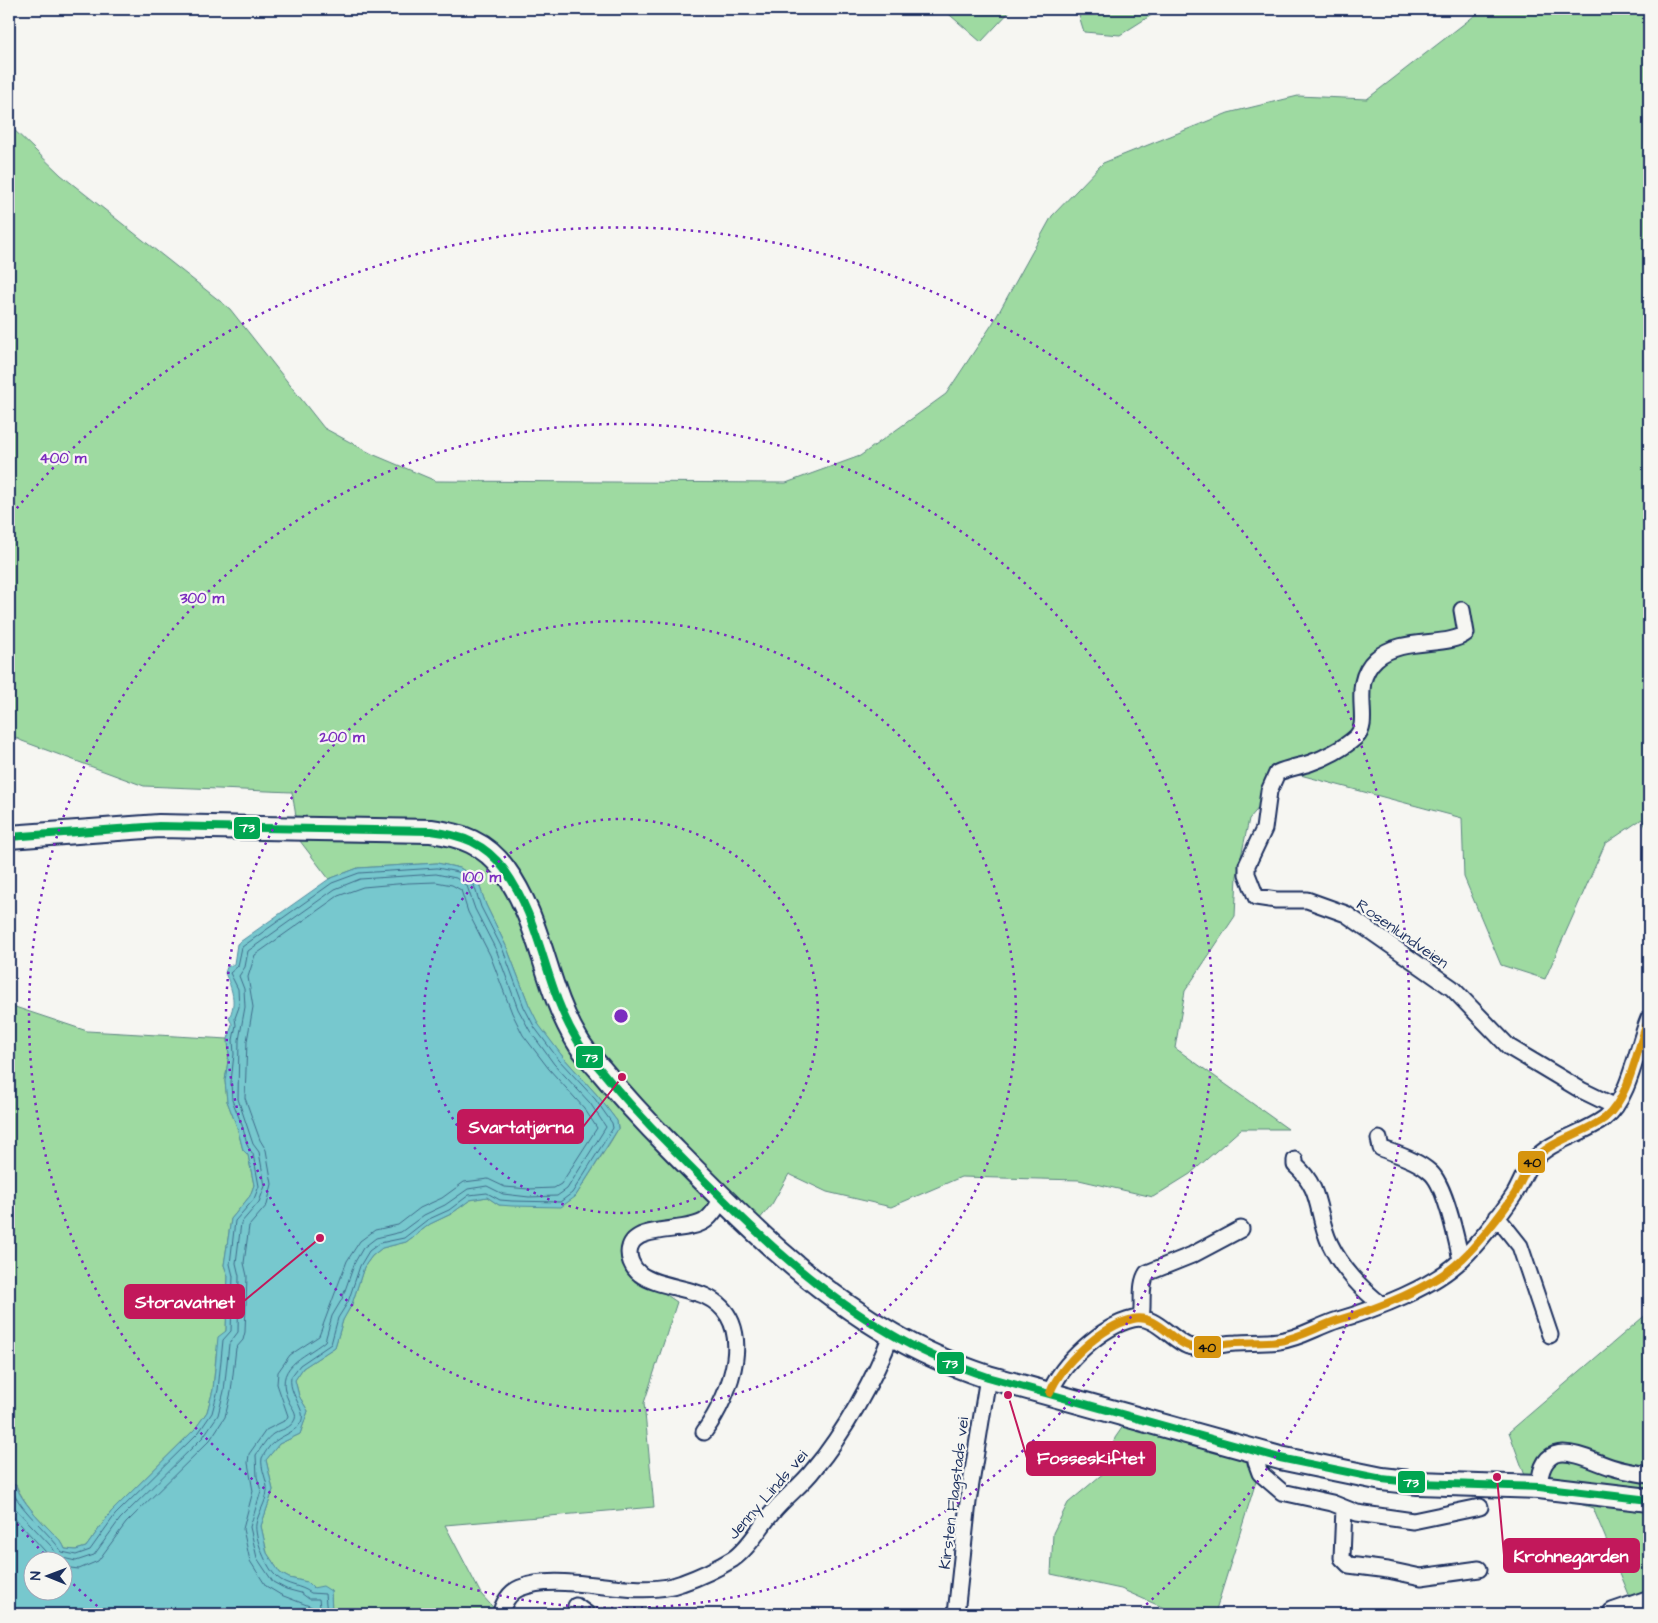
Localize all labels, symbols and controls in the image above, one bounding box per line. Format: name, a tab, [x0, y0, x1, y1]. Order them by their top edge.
text: 400 m	[40, 448, 87, 469]
text: 300 m	[179, 588, 224, 609]
text: 200 m	[318, 727, 365, 748]
line badge: 73	[233, 816, 261, 840]
text: 73	[238, 818, 256, 838]
text: 100 m	[463, 867, 502, 888]
street label: Rosenlundveien	[1352, 894, 1453, 974]
centre of rings	[612, 1007, 630, 1025]
line badge: 73	[575, 1045, 604, 1069]
text: 73	[581, 1048, 599, 1068]
callout: Svartatjørna	[458, 1110, 583, 1143]
text: Svartatjørna	[467, 1115, 574, 1140]
line badge: 40	[1517, 1150, 1546, 1174]
text: 40	[1523, 1153, 1541, 1173]
callout: Storavatnet	[125, 1285, 244, 1318]
text: Storavatnet	[134, 1290, 236, 1315]
line badge: 40	[1193, 1335, 1222, 1359]
text: 40	[1198, 1338, 1216, 1358]
line badge: 73	[936, 1351, 965, 1375]
text: 73	[941, 1354, 959, 1374]
street label: Kirsten Flagstads vei	[934, 1415, 975, 1571]
callout: Fosseskiftet	[1027, 1442, 1155, 1475]
street label: Jenny Linds vei	[723, 1445, 814, 1545]
text: Fosseskiftet	[1037, 1446, 1146, 1471]
line badge: 73	[1397, 1470, 1426, 1494]
text: 73	[1402, 1473, 1420, 1493]
callout: Krohnegården	[1504, 1539, 1639, 1572]
text: Krohnegården	[1514, 1544, 1628, 1570]
north arrow	[22, 1550, 72, 1600]
text: N	[26, 1571, 46, 1580]

